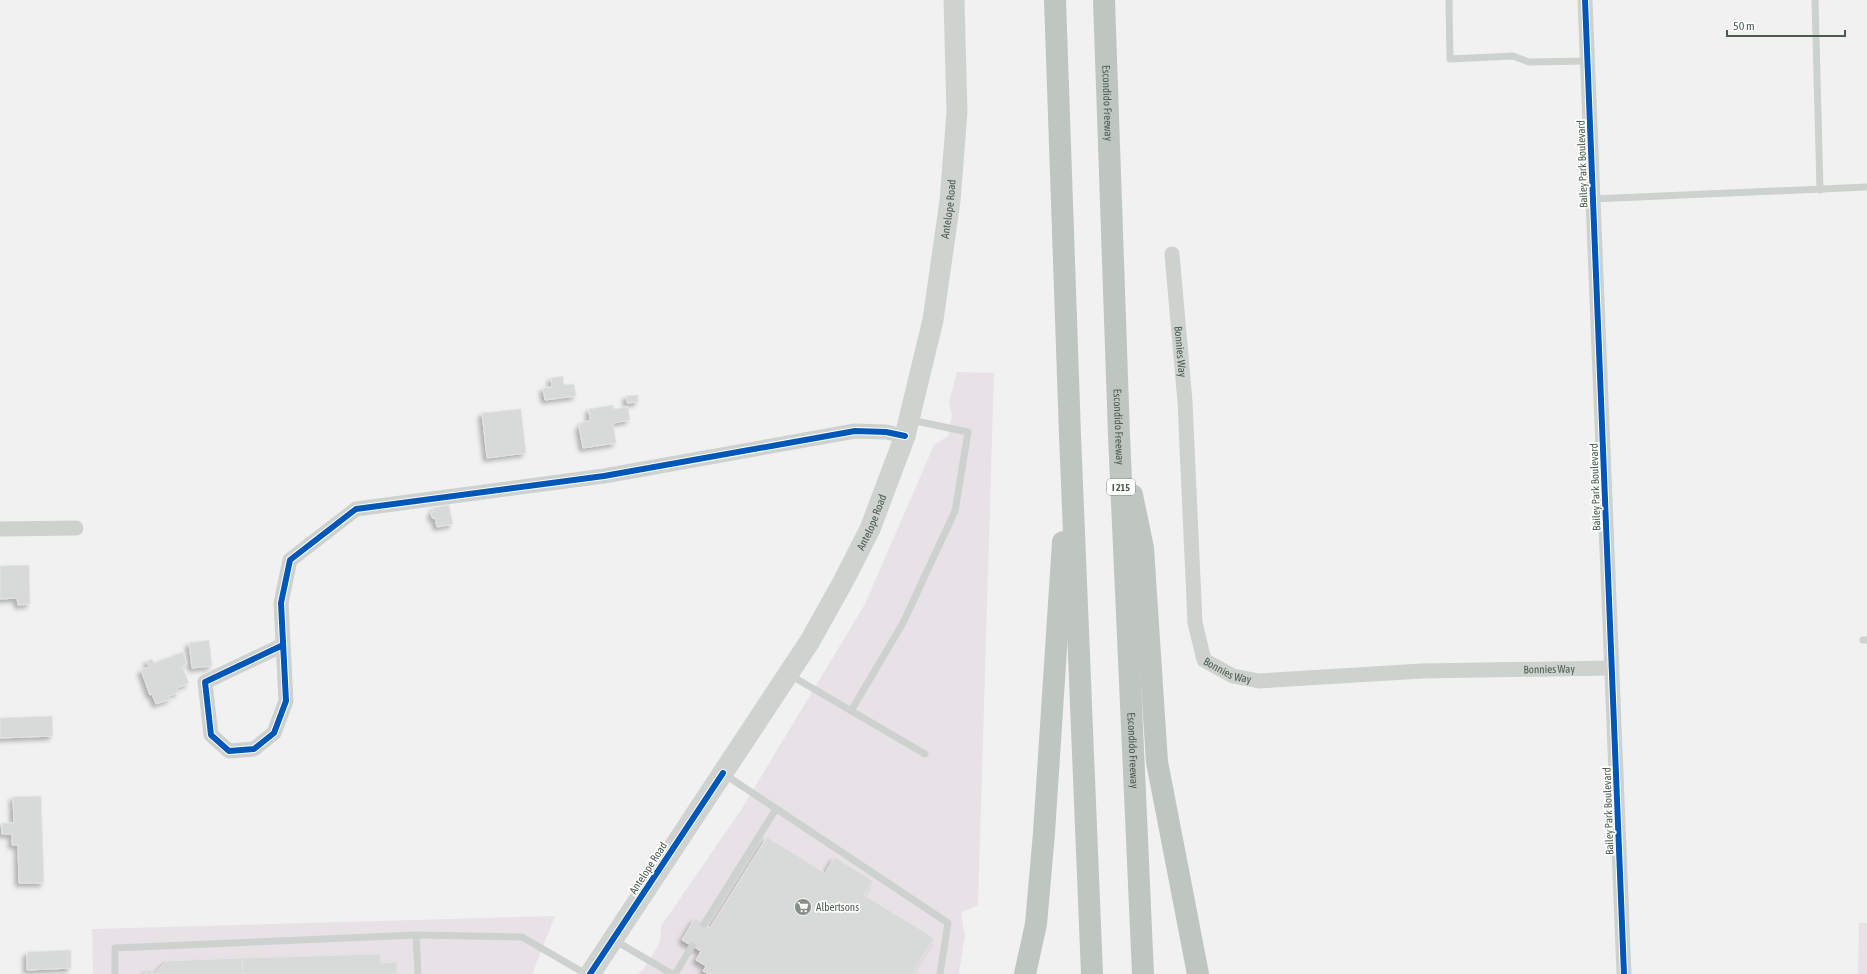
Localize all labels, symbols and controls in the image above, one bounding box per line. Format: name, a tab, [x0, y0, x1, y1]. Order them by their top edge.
scale bar	[1727, 12, 1845, 38]
text: 50 m	[1733, 19, 1755, 33]
street label: Escondido Freeway	[1100, 65, 1115, 142]
street label: Bailey Park Boulevard	[1574, 120, 1590, 208]
street label: Antelope Road	[939, 179, 958, 239]
street label: Bonnies Way	[1172, 326, 1189, 378]
street label: Escondido Freeway	[1111, 388, 1126, 466]
street label: Bailey Park Boulevard	[1587, 443, 1603, 531]
road number: I 215	[1107, 479, 1135, 495]
street label: Antelope Road	[854, 493, 888, 552]
street label: Bonnies Way	[1201, 655, 1253, 686]
street label: Bonnies Way	[1523, 663, 1575, 675]
street label: Escondido Freeway	[1125, 712, 1141, 789]
street label: Bailey Park Boulevard	[1600, 767, 1616, 855]
street label: Antelope Road	[627, 840, 669, 896]
supermarket icon: Albertsons	[793, 897, 813, 917]
place label: Albertsons	[816, 901, 859, 913]

